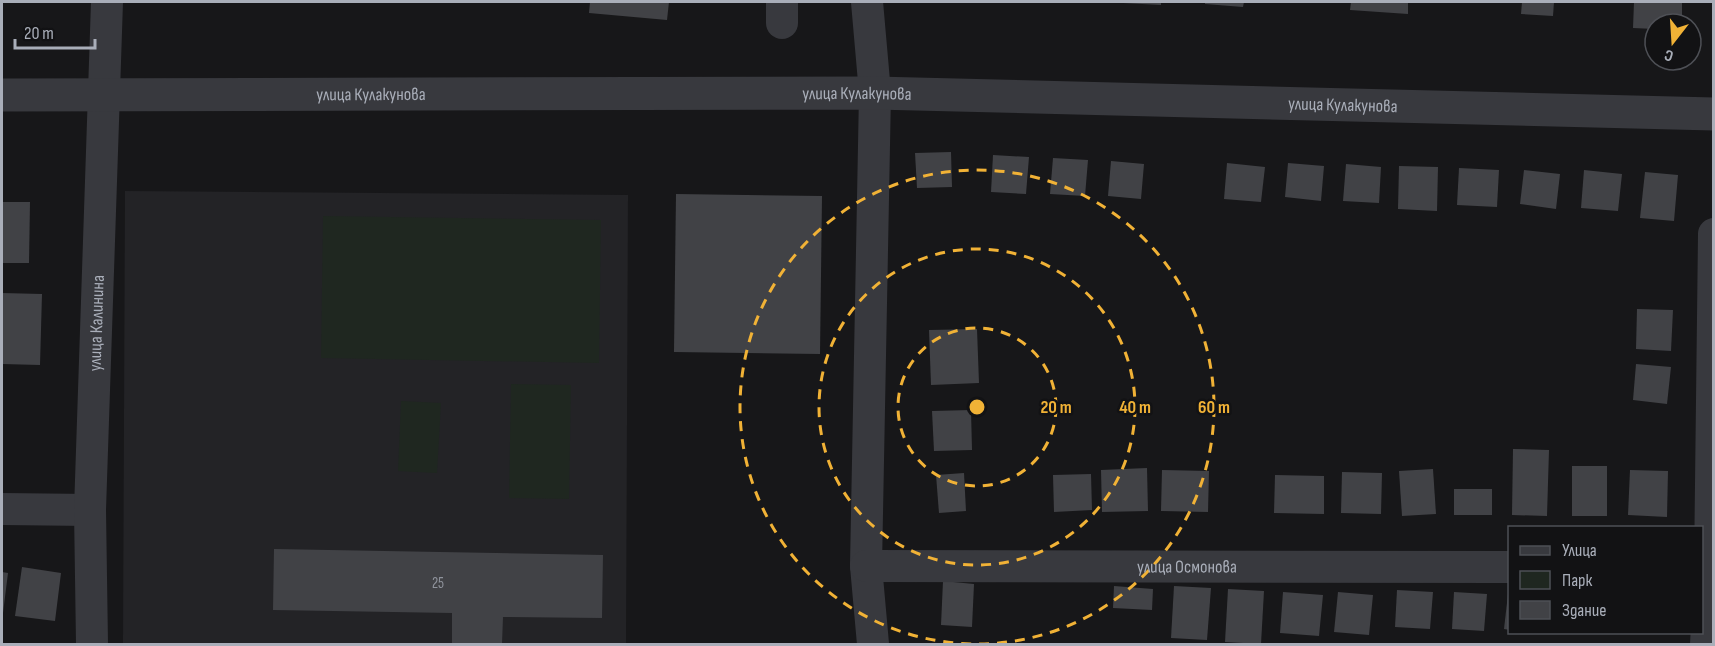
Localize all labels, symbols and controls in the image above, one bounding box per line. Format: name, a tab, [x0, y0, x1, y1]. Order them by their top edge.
scale bar	[15, 12, 94, 50]
north arrow	[1643, 12, 1703, 72]
text: 20 m	[24, 23, 54, 44]
text: С	[1662, 45, 1676, 65]
street label: улица Кулакунова	[802, 82, 912, 104]
street label: улица Кулакунова	[316, 84, 426, 105]
street label: улица Кулакунова	[1288, 93, 1398, 117]
street label: улица Калинина	[84, 275, 108, 372]
centre of rings	[967, 397, 987, 417]
text: 20 m	[1040, 397, 1072, 418]
text: 40 m	[1119, 397, 1151, 418]
text: 60 m	[1198, 397, 1230, 418]
legend	[1508, 526, 1703, 634]
text: Улица	[1562, 540, 1597, 561]
street label: улица Осмонова	[1137, 556, 1237, 577]
text: Парк	[1562, 570, 1593, 591]
house number: 25	[432, 574, 444, 593]
text: Здание	[1562, 600, 1607, 621]

